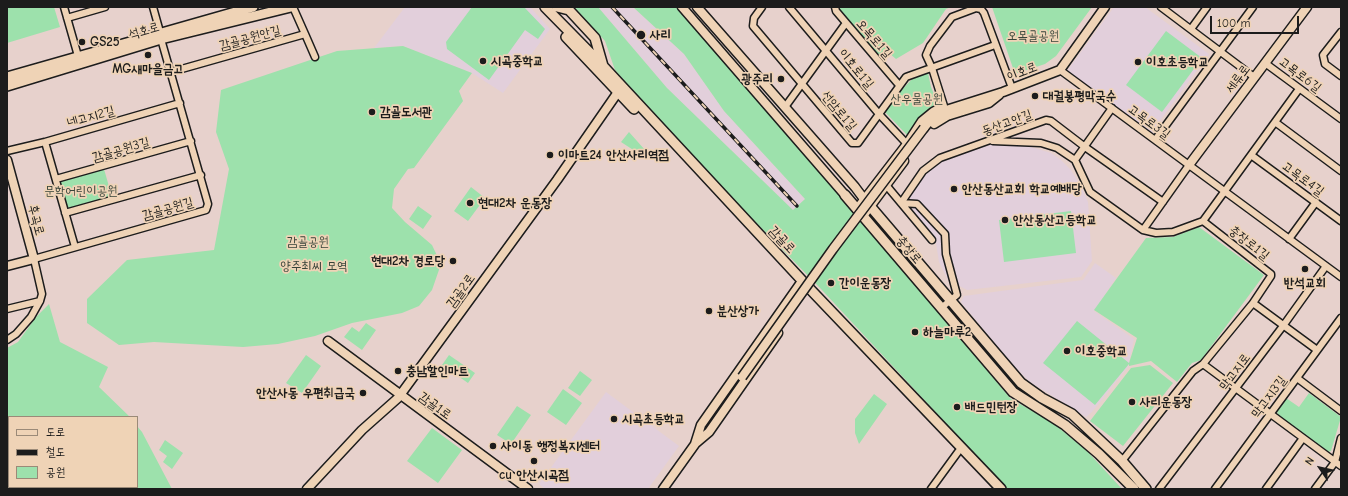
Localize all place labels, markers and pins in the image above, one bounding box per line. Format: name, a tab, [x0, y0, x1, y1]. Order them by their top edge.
place label: 사리	[650, 27, 671, 43]
marker: 사리	[635, 29, 647, 41]
place label: GS25	[90, 34, 120, 50]
marker: GS25	[77, 37, 87, 47]
marker: MG새마을금고	[143, 50, 153, 60]
place label: 시곡중학교	[491, 53, 543, 69]
place label: 이호초등학교	[1146, 54, 1209, 70]
marker: 시곡중학교	[478, 56, 488, 66]
marker: 이호초등학교	[1133, 57, 1143, 67]
place label: MG새마을금고	[112, 61, 184, 77]
place label: 광주리	[742, 71, 773, 87]
marker: 광주리	[776, 74, 786, 84]
place label: 대궐봉평막국수	[1043, 88, 1116, 104]
marker: 대궐봉평막국수	[1030, 91, 1040, 101]
place label: 감골도서관	[380, 104, 432, 120]
marker: 감골도서관	[367, 107, 377, 117]
place label: 이마트24 안산사리역점	[558, 147, 669, 163]
marker: 이마트24 안산사리역점	[545, 150, 555, 160]
place label: 안산동산교회 학교예배당	[962, 181, 1082, 197]
marker: 안산동산교회 학교예배당	[949, 184, 959, 194]
place label: 현대2차 운동장	[478, 195, 552, 211]
marker: 현대2차 운동장	[465, 198, 475, 208]
place label: 안산동산고등학교	[1013, 212, 1097, 228]
marker: 안산동산고등학교	[1000, 215, 1010, 225]
place label: 현대2차 경로당	[371, 253, 445, 269]
marker: 현대2차 경로당	[448, 256, 458, 266]
marker: 반석교회	[1300, 264, 1310, 274]
place label: 간이운동장	[839, 275, 891, 291]
place label: 반석교회	[1284, 275, 1326, 291]
marker: 간이운동장	[826, 278, 836, 288]
place label: 분산상가	[717, 303, 759, 319]
marker: 분산상가	[704, 306, 714, 316]
place label: 하늘마루2	[923, 324, 971, 340]
marker: 하늘마루2	[910, 327, 920, 337]
place label: 이호중학교	[1075, 343, 1127, 359]
marker: 이호중학교	[1062, 346, 1072, 356]
place label: 충남할인마트	[406, 363, 469, 379]
marker: 충남할인마트	[393, 366, 403, 376]
place label: 안산사동 우편취급국	[256, 385, 355, 401]
marker: 안산사동 우편취급국	[358, 388, 368, 398]
place label: 사리운동장	[1140, 394, 1192, 410]
marker: 사리운동장	[1127, 397, 1137, 407]
place label: 배드민턴장	[965, 399, 1017, 415]
marker: 배드민턴장	[952, 402, 962, 412]
place label: 시곡초등학교	[622, 411, 685, 427]
marker: 시곡초등학교	[609, 414, 619, 424]
place label: 사이동 행정복지센터	[501, 438, 600, 454]
marker: 사이동 행정복지센터	[488, 441, 498, 451]
marker: cu 안산시곡점	[529, 456, 539, 466]
place label: cu 안산시곡점	[499, 467, 569, 483]

